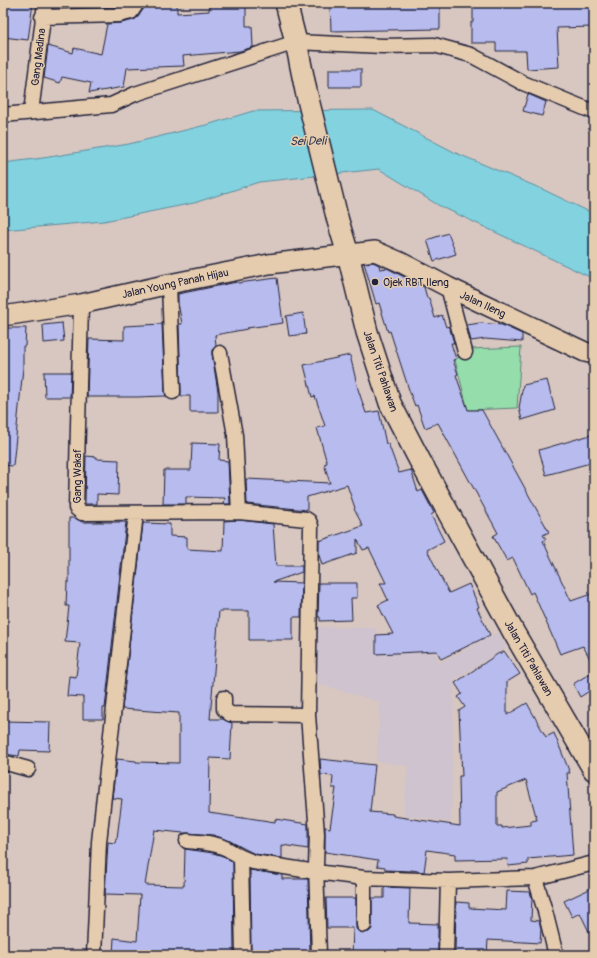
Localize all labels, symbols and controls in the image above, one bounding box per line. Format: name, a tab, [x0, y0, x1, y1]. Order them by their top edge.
street label: Gang Madina	[29, 28, 48, 87]
water label: Sei Deli	[290, 134, 328, 149]
street label: Jalan Young Panah Hijau	[121, 266, 230, 301]
place label: Ojek RBT Ileng	[383, 276, 449, 289]
marker: Ojek RBT Ileng	[370, 277, 380, 287]
street label: Jalan Ileng	[458, 288, 508, 321]
street label: Jalan Titi Pahlawan	[360, 329, 401, 414]
street label: Gang Wakaf	[71, 448, 84, 503]
street label: Jalan Titi Pahlawan	[502, 618, 556, 698]

